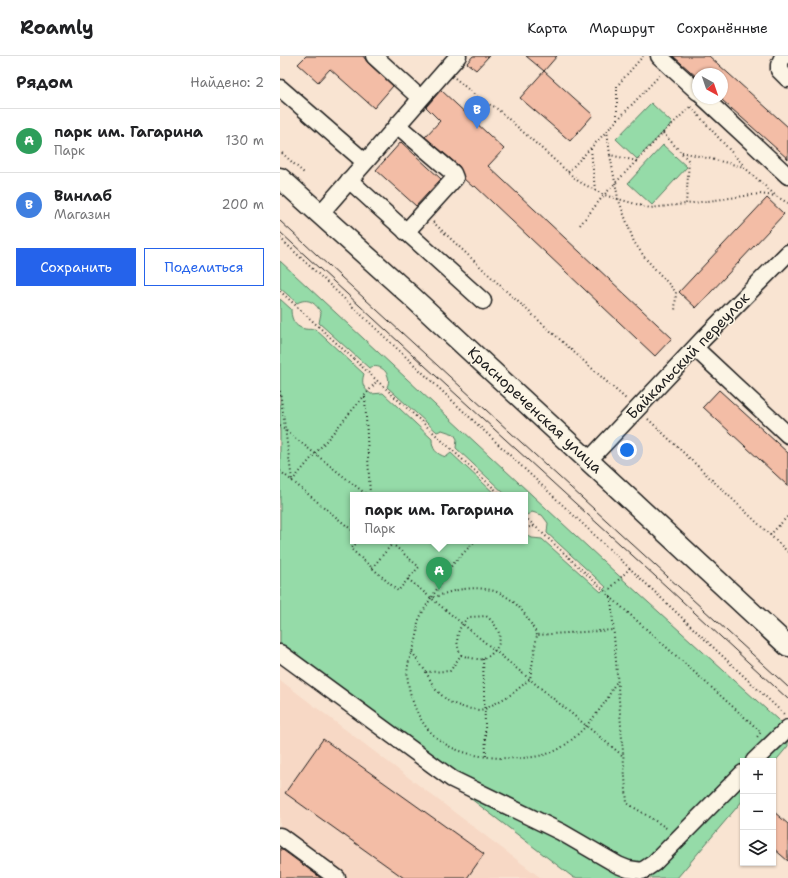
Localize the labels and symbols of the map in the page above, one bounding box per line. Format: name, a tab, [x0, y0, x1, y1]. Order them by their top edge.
north arrow	[692, 68, 728, 104]
pin: B	[464, 96, 490, 129]
street label: Байкальский переулок	[622, 288, 754, 424]
street label: Краснореченская улица	[463, 342, 607, 478]
your location	[617, 440, 637, 460]
pin: A	[426, 557, 452, 590]

